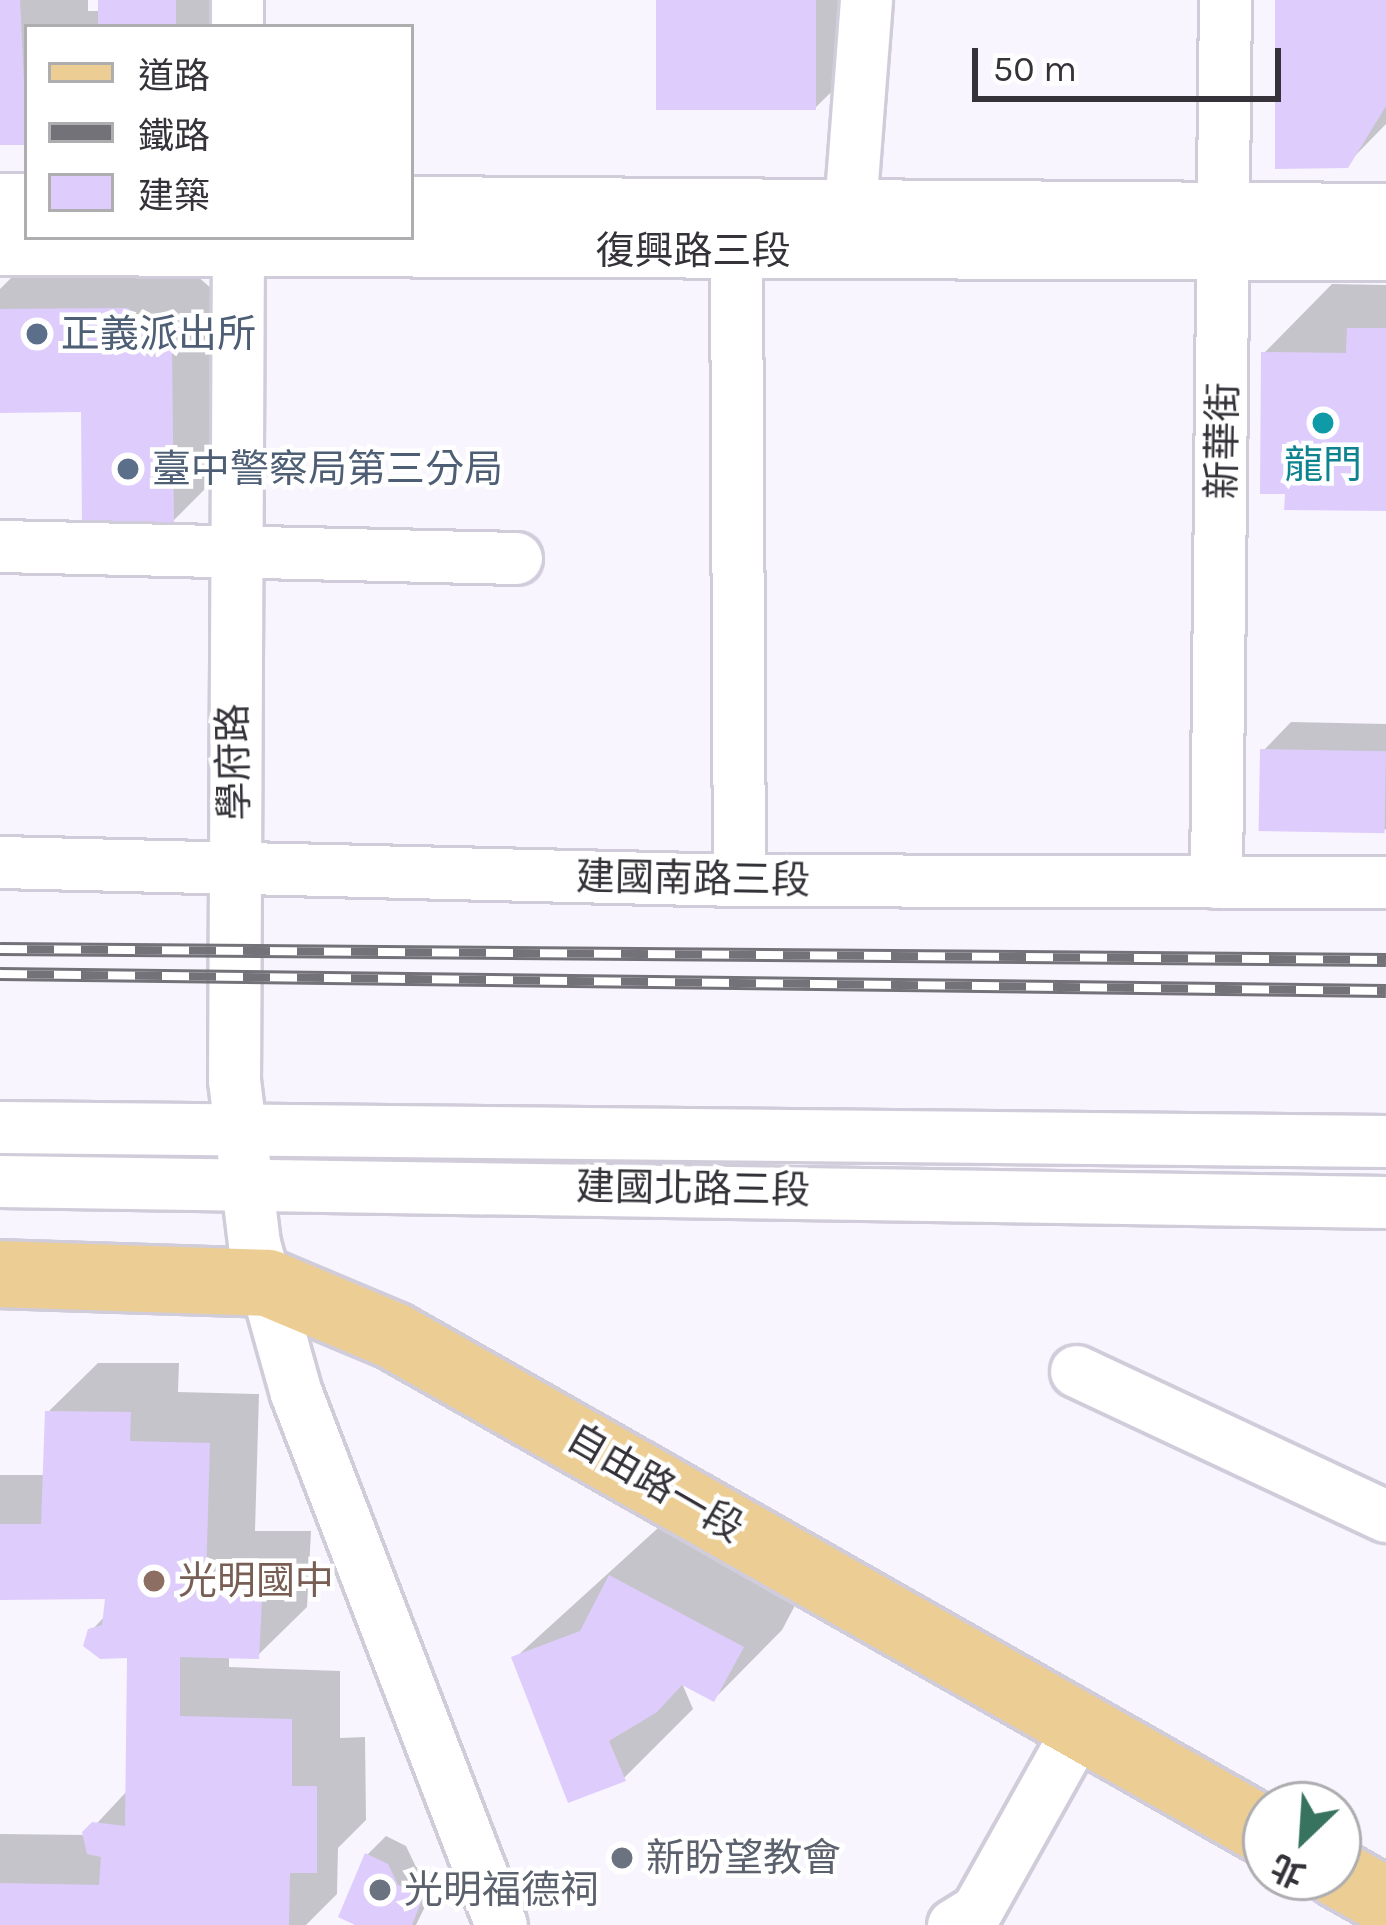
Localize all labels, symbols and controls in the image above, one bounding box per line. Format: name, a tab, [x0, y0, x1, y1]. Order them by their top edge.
legend	[24, 24, 414, 240]
scale bar	[978, 24, 1287, 98]
text: 50 m	[993, 48, 1077, 90]
text: 道路	[138, 55, 210, 97]
text: 鐵路	[138, 115, 210, 157]
text: 建築	[138, 175, 210, 217]
street label: 復興路三段	[596, 228, 790, 274]
place label: 正義派出所	[61, 311, 256, 357]
marker: 正義派出所	[24, 321, 50, 347]
street label: 新華街	[1199, 382, 1247, 500]
marker: 龍門	[1310, 410, 1336, 436]
place label: 龍門	[1284, 442, 1362, 488]
place label: 臺中警察局第三分局	[152, 446, 503, 492]
marker: 臺中警察局第三分局	[115, 456, 141, 482]
street label: 學府路	[210, 703, 258, 821]
street label: 建國南路三段	[576, 854, 810, 904]
street label: 建國北路三段	[576, 1164, 810, 1214]
street label: 自由路一段	[559, 1414, 751, 1552]
place label: 光明國中	[178, 1558, 334, 1604]
marker: 光明國中	[141, 1568, 167, 1594]
north arrow	[1242, 1781, 1362, 1901]
place label: 新盼望教會	[646, 1835, 841, 1881]
marker: 新盼望教會	[609, 1845, 635, 1871]
text: 北	[1265, 1847, 1311, 1895]
place label: 光明福德祠	[404, 1867, 599, 1913]
marker: 光明福德祠	[367, 1877, 393, 1903]

